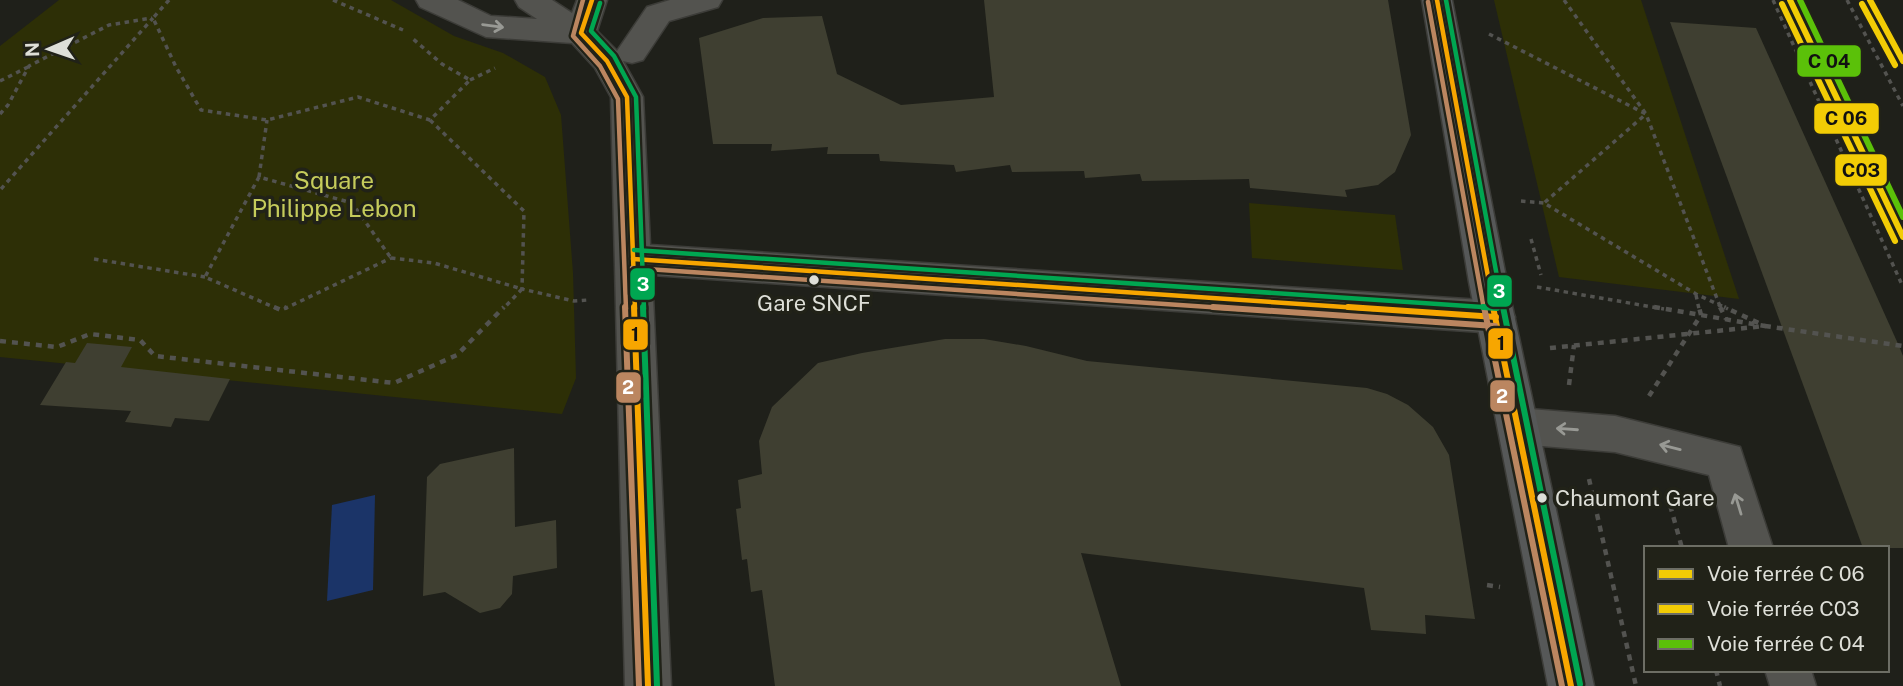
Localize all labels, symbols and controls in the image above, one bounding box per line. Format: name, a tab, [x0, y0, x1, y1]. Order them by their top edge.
north arrow	[14, 14, 84, 84]
one-way arrow	[481, 20, 504, 33]
text: N	[21, 42, 43, 57]
line badge: C 04	[1796, 44, 1862, 78]
text: C 04	[1808, 50, 1850, 72]
line badge: C 06	[1813, 102, 1880, 135]
text: C 06	[1825, 107, 1867, 129]
line badge: C03	[1834, 153, 1888, 187]
text: C03	[1842, 159, 1880, 181]
park label: Square Philippe Lebon	[251, 166, 417, 222]
line badge: 3	[629, 267, 656, 301]
text: 3	[637, 273, 649, 295]
marker: Gare SNCF	[807, 273, 821, 287]
line badge: 3	[1486, 274, 1513, 308]
text: 3	[1493, 280, 1505, 302]
place label: Gare SNCF	[757, 290, 871, 316]
line badge: 1	[622, 318, 649, 351]
text: 1	[631, 323, 639, 345]
line badge: 1	[1487, 327, 1514, 360]
text: 1	[1497, 332, 1505, 354]
line badge: 2	[615, 371, 642, 404]
text: 2	[622, 376, 634, 398]
line badge: 2	[1489, 379, 1516, 413]
text: 2	[1496, 385, 1508, 407]
one-way arrow	[1556, 422, 1579, 435]
one-way arrow	[1659, 440, 1682, 453]
place label: Chaumont Gare	[1555, 485, 1715, 511]
marker: Chaumont Gare	[1535, 491, 1549, 505]
one-way arrow	[1730, 493, 1743, 515]
legend	[1644, 546, 1889, 672]
text: Voie ferrée C 06	[1707, 561, 1865, 586]
text: Voie ferrée C03	[1707, 596, 1860, 621]
text: Voie ferrée C 04	[1707, 631, 1865, 656]

